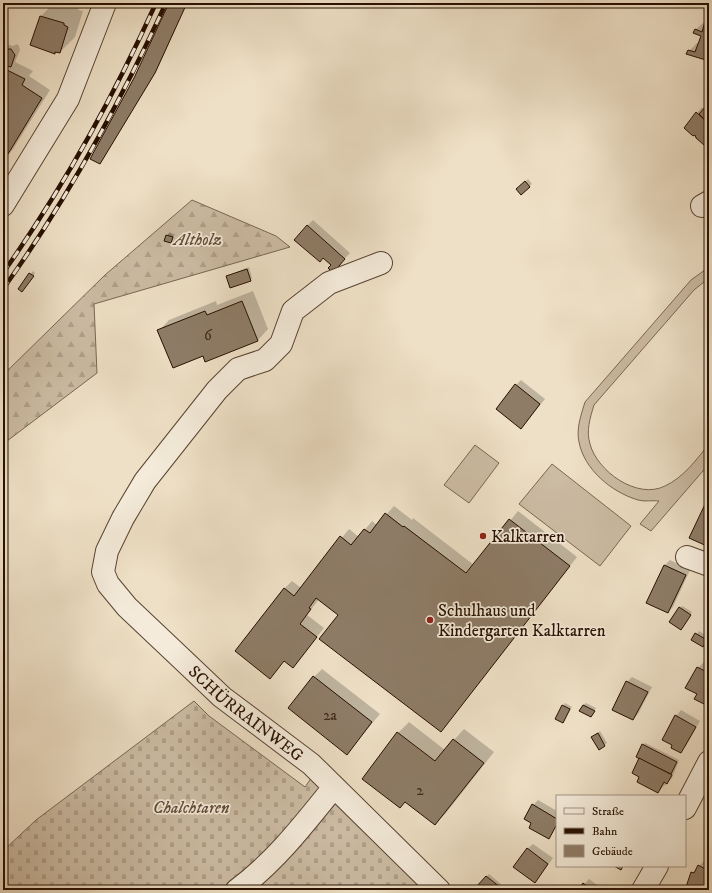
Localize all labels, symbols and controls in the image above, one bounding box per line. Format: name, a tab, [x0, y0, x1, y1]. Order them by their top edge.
park label: Altholz	[172, 229, 222, 251]
house number: 6	[204, 326, 213, 345]
place label: Kalktarren	[491, 526, 565, 548]
marker: Kalktarren	[478, 531, 488, 541]
place label: Schulhaus und Kindergarten Kalktarren	[438, 600, 606, 642]
marker: Schulhaus und Kindergarten Kalktarren	[425, 615, 435, 625]
street label: SCHÜRRAINWEG	[183, 661, 308, 767]
house number: 2a	[323, 706, 337, 725]
house number: 2	[416, 781, 424, 800]
legend	[556, 795, 686, 867]
park label: Chalchtaren	[153, 797, 230, 819]
text: Straße	[592, 804, 624, 819]
text: Bahn	[592, 824, 618, 839]
text: Gebäude	[592, 844, 633, 859]

